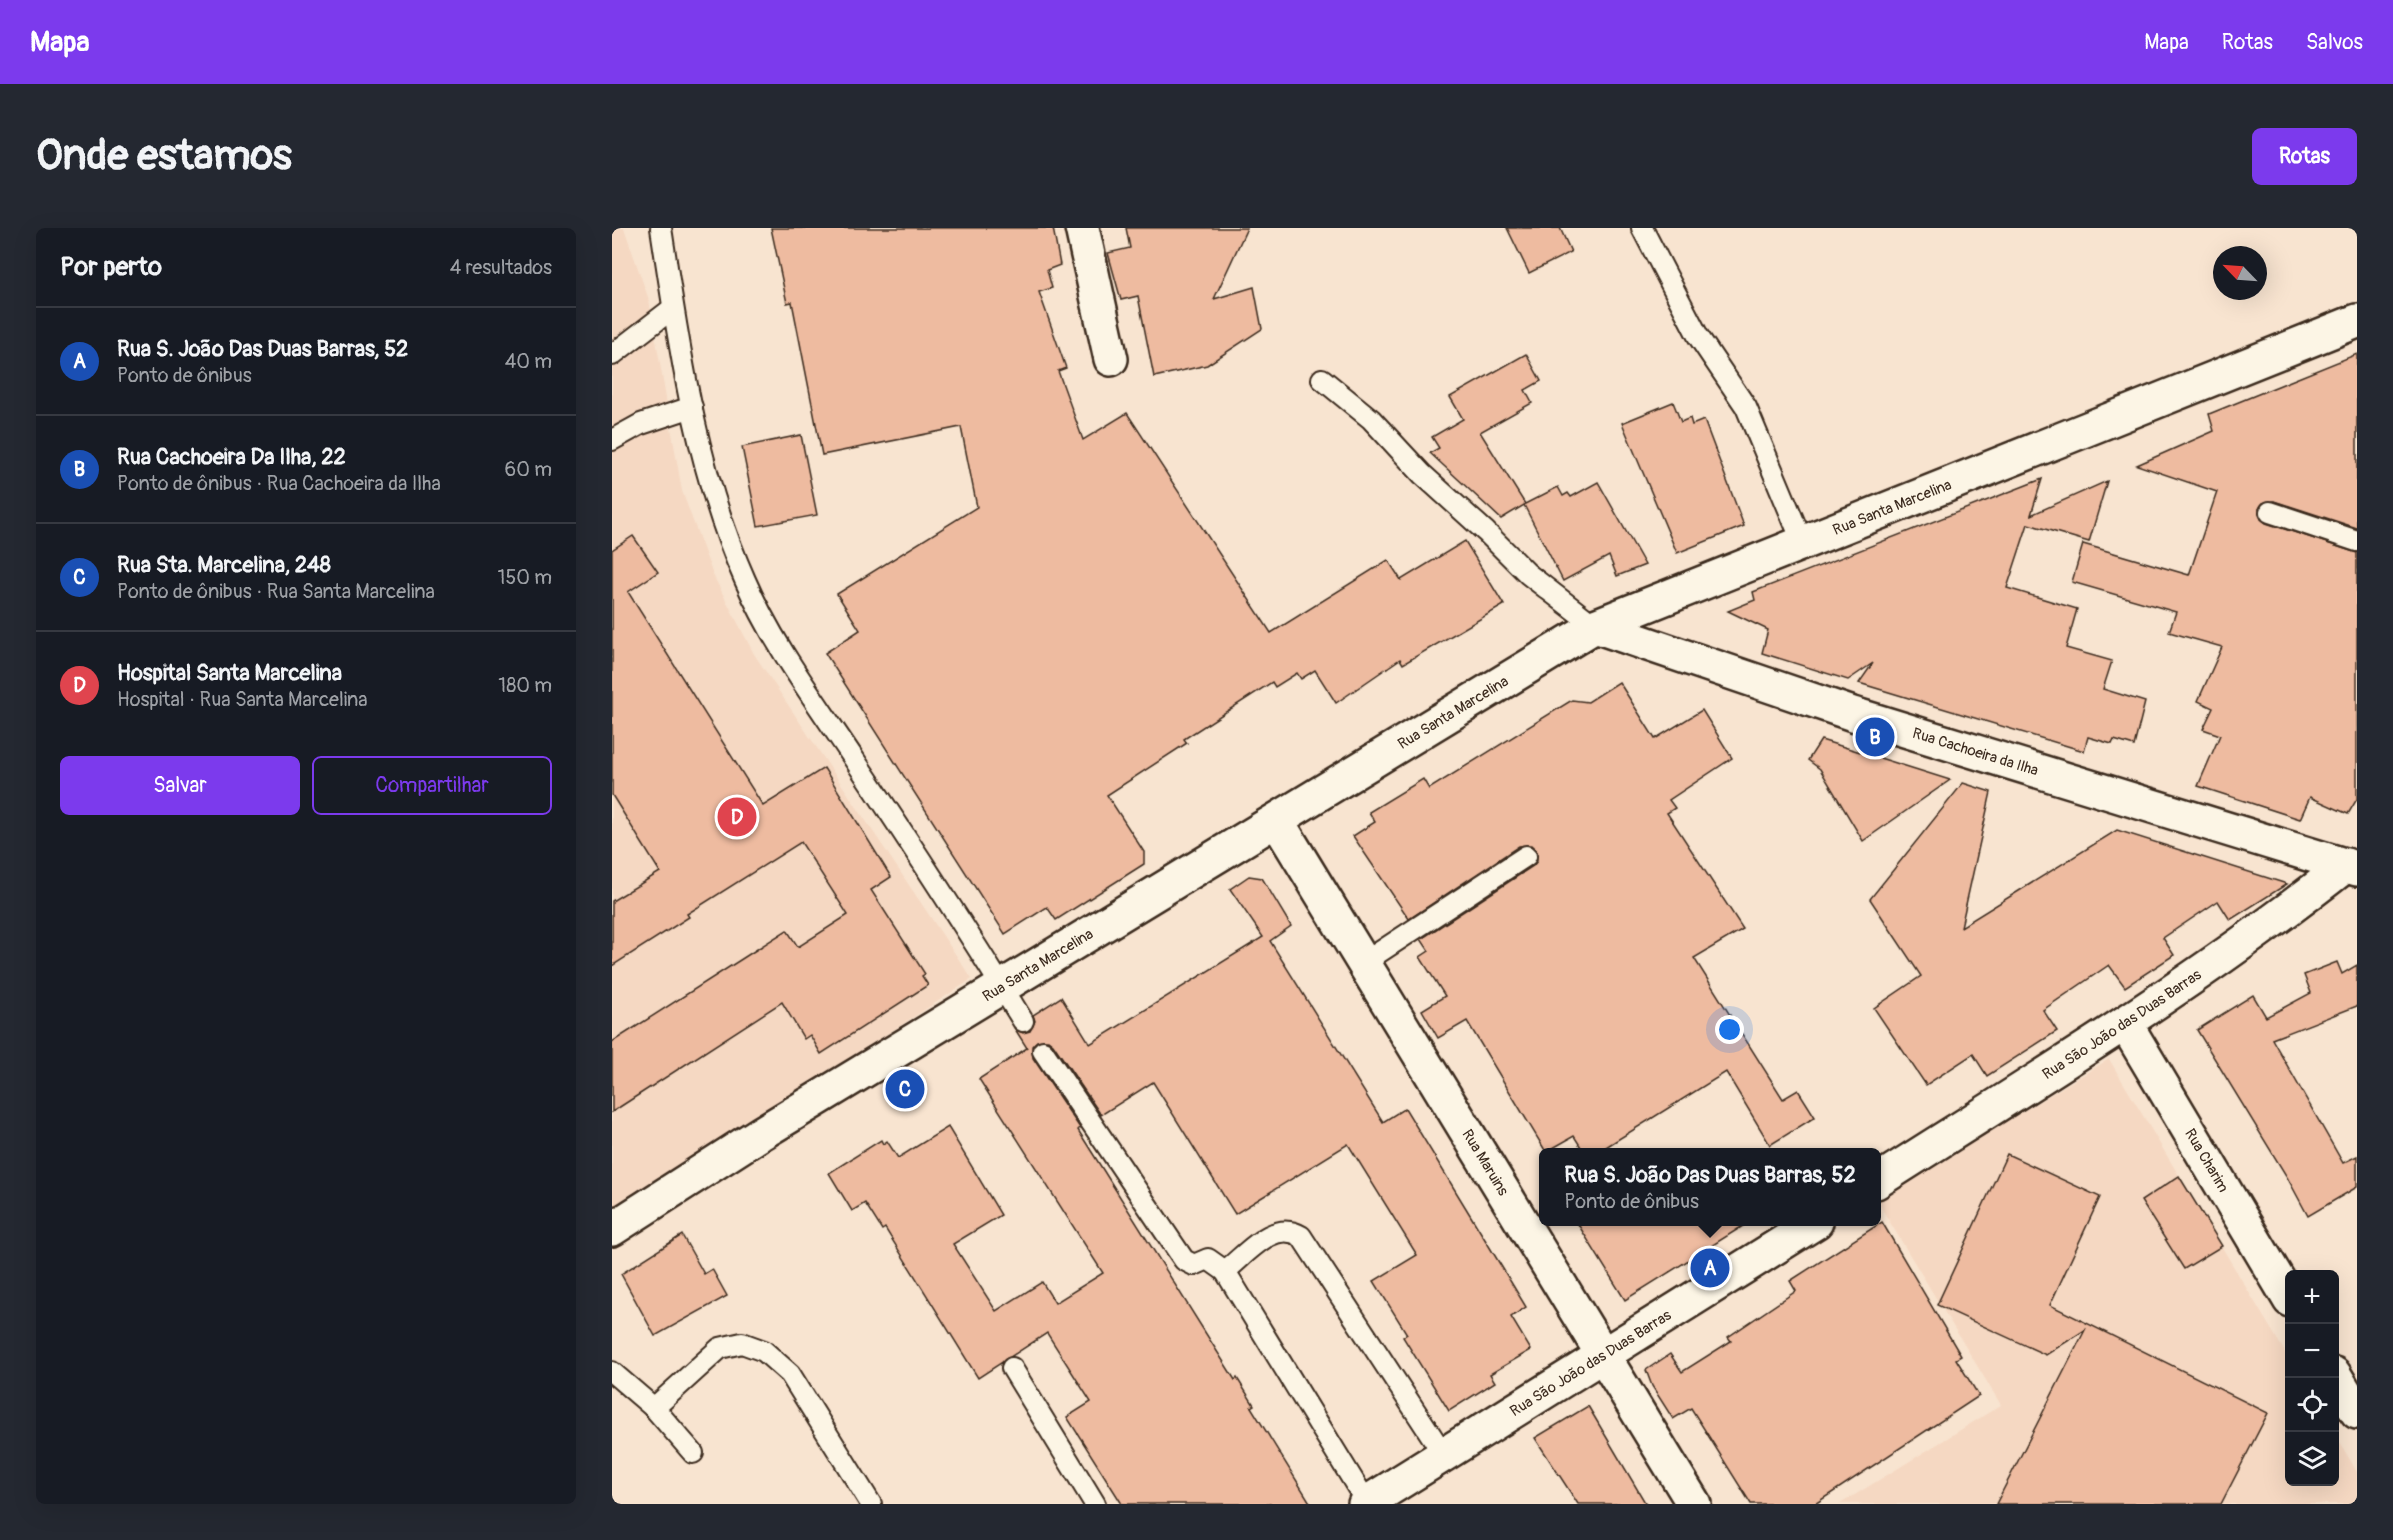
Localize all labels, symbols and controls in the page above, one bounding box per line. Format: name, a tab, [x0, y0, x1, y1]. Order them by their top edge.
text: Mapa	[30, 25, 89, 60]
text: Mapa	[2144, 29, 2189, 56]
text: Rotas	[2222, 29, 2273, 56]
text: Salvos	[2306, 29, 2363, 56]
button: Rotas	[2252, 128, 2357, 185]
text: Onde estamos	[36, 130, 292, 182]
north arrow	[2213, 246, 2267, 300]
text: Por perto	[60, 251, 162, 283]
text: 4 resultados	[450, 255, 552, 280]
text: Rua S. João Das Duas Barras, 52	[117, 335, 408, 363]
text: A	[73, 349, 86, 374]
text: 40 m	[505, 349, 552, 374]
text: Ponto de ônibus	[117, 363, 252, 388]
text: Rua Cachoeira Da Ilha, 22	[117, 443, 346, 471]
text: B	[74, 457, 85, 482]
text: 60 m	[505, 457, 552, 482]
text: Ponto de ônibus · Rua Cachoeira da Ilha	[117, 471, 441, 496]
street label: Rua Santa Marcelina	[1830, 475, 1954, 539]
text: Rua Sta. Marcelina, 248	[117, 551, 331, 579]
text: C	[73, 565, 86, 590]
text: 150 m	[498, 565, 552, 590]
text: Ponto de ônibus · Rua Santa Marcelina	[117, 579, 435, 604]
text: Hospital Santa Marcelina	[117, 659, 342, 687]
street label: Rua Santa Marcelina	[1394, 671, 1512, 753]
text: D	[73, 673, 86, 698]
text: 180 m	[498, 673, 552, 698]
text: Hospital · Rua Santa Marcelina	[117, 687, 368, 712]
pin: B	[1856, 714, 1894, 760]
street label: Rua Cachoeira da Ilha	[1910, 723, 2041, 780]
button: Salvar	[60, 756, 300, 815]
button: Compartilhar	[312, 756, 552, 815]
pin: D	[718, 794, 756, 840]
street label: Rua Santa Marcelina	[979, 924, 1097, 1006]
street label: Rua São João das Duas Barras	[2039, 965, 2205, 1084]
your location	[1715, 1015, 1744, 1044]
pin: C	[886, 1066, 924, 1112]
street label: Rua Charim	[2181, 1125, 2233, 1196]
street label: Rua Maruins	[1458, 1126, 1513, 1199]
popup	[1539, 1148, 1881, 1226]
text: Rua S. João Das Duas Barras, 52	[1564, 1161, 1856, 1189]
text: Ponto de ônibus	[1564, 1189, 1699, 1214]
pin: A	[1690, 1246, 1730, 1290]
map controls	[2285, 1270, 2339, 1486]
button: +	[2285, 1270, 2339, 1324]
street label: Rua São João das Duas Barras	[1506, 1305, 1675, 1420]
button: −	[2285, 1324, 2339, 1378]
button: locate	[2285, 1378, 2339, 1432]
button: layers	[2285, 1432, 2339, 1486]

